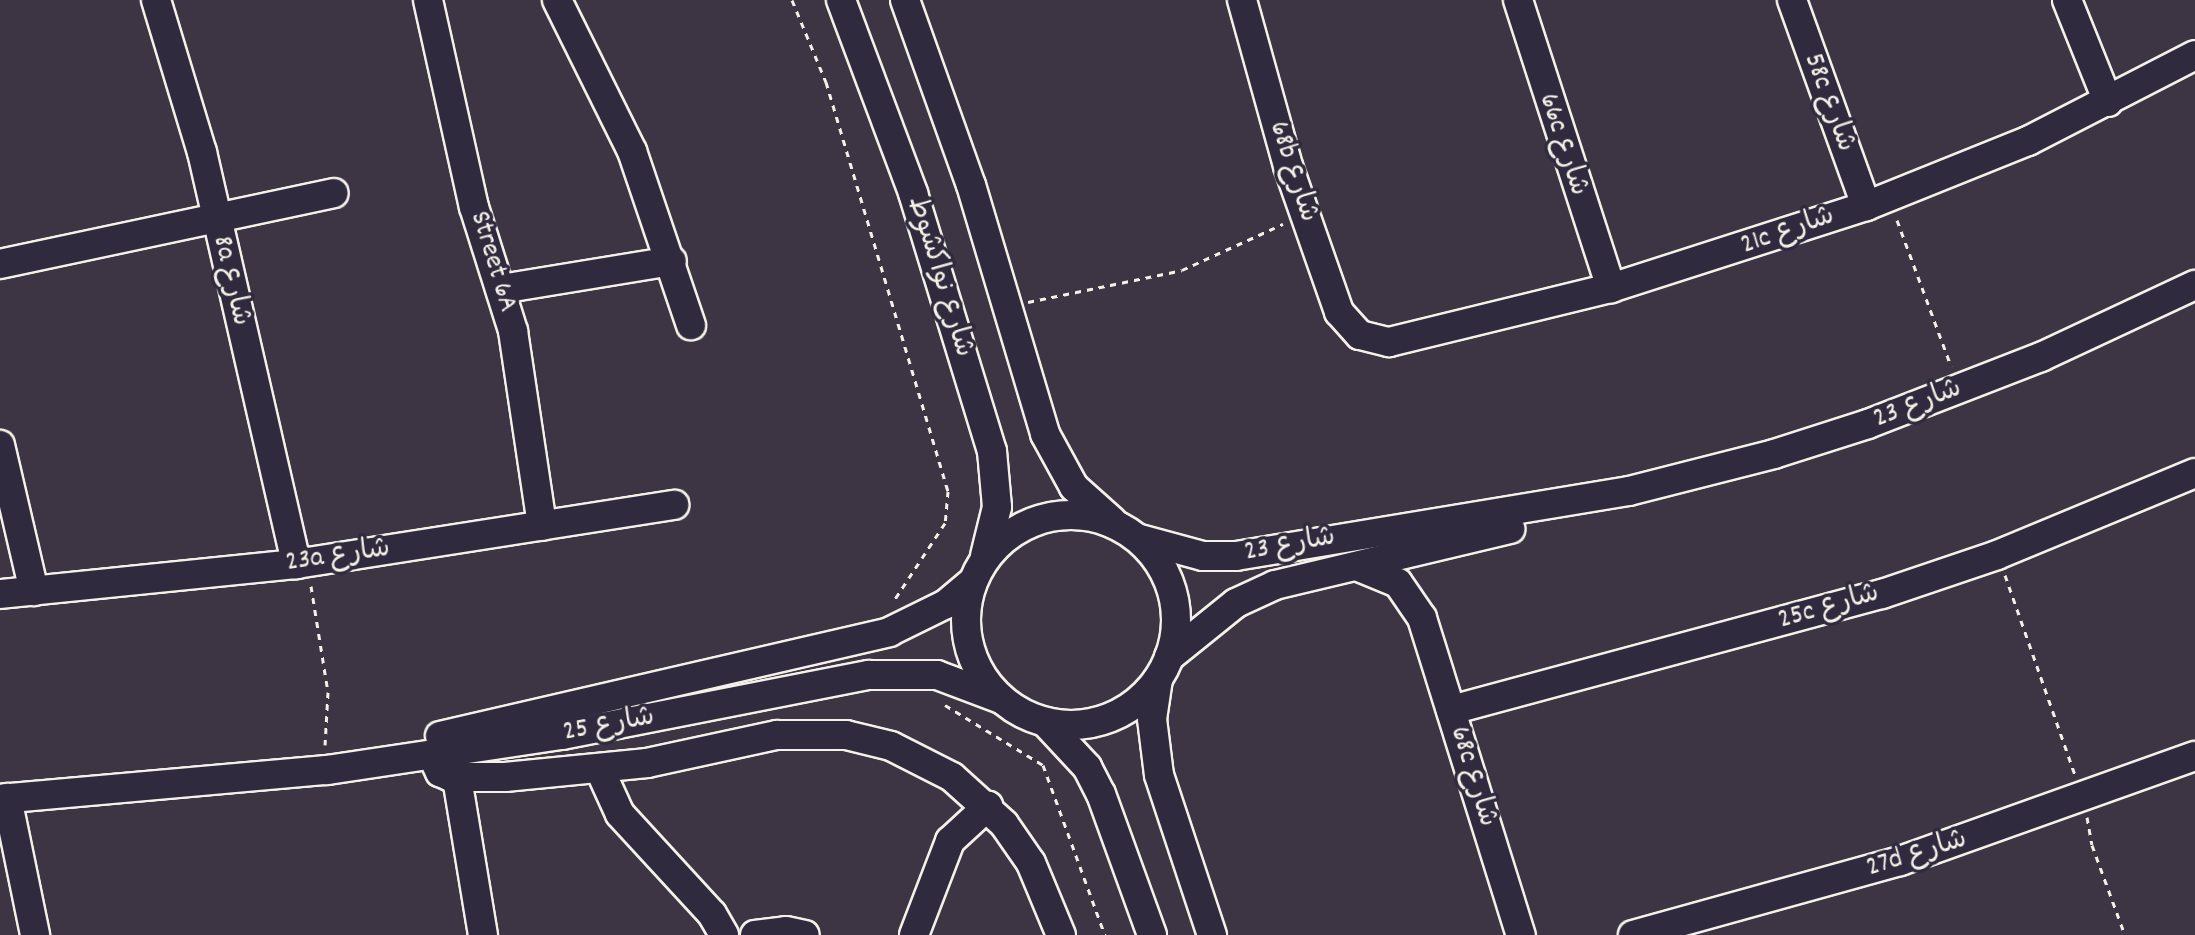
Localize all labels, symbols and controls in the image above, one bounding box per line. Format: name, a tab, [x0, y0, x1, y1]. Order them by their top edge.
street label: 58c شارع	[1795, 49, 1861, 157]
street label: 66c شارع	[1530, 90, 1594, 200]
street label: 68b شارع	[1260, 117, 1324, 227]
street label: شارع نواكشوط	[899, 193, 979, 361]
street label: 21c شارع	[1737, 200, 1839, 264]
street label: Street 6A	[461, 208, 523, 316]
street label: 8a شارع	[203, 233, 257, 329]
street label: شارع 23	[1869, 373, 1967, 437]
street label: شارع 23	[1242, 521, 1338, 571]
street label: 23a شارع	[284, 533, 392, 581]
street label: 25c شارع	[1775, 578, 1883, 638]
street label: شارع 25	[561, 701, 657, 751]
street label: 68c شارع	[1441, 723, 1503, 831]
street label: 27d شارع	[1863, 824, 1971, 886]

